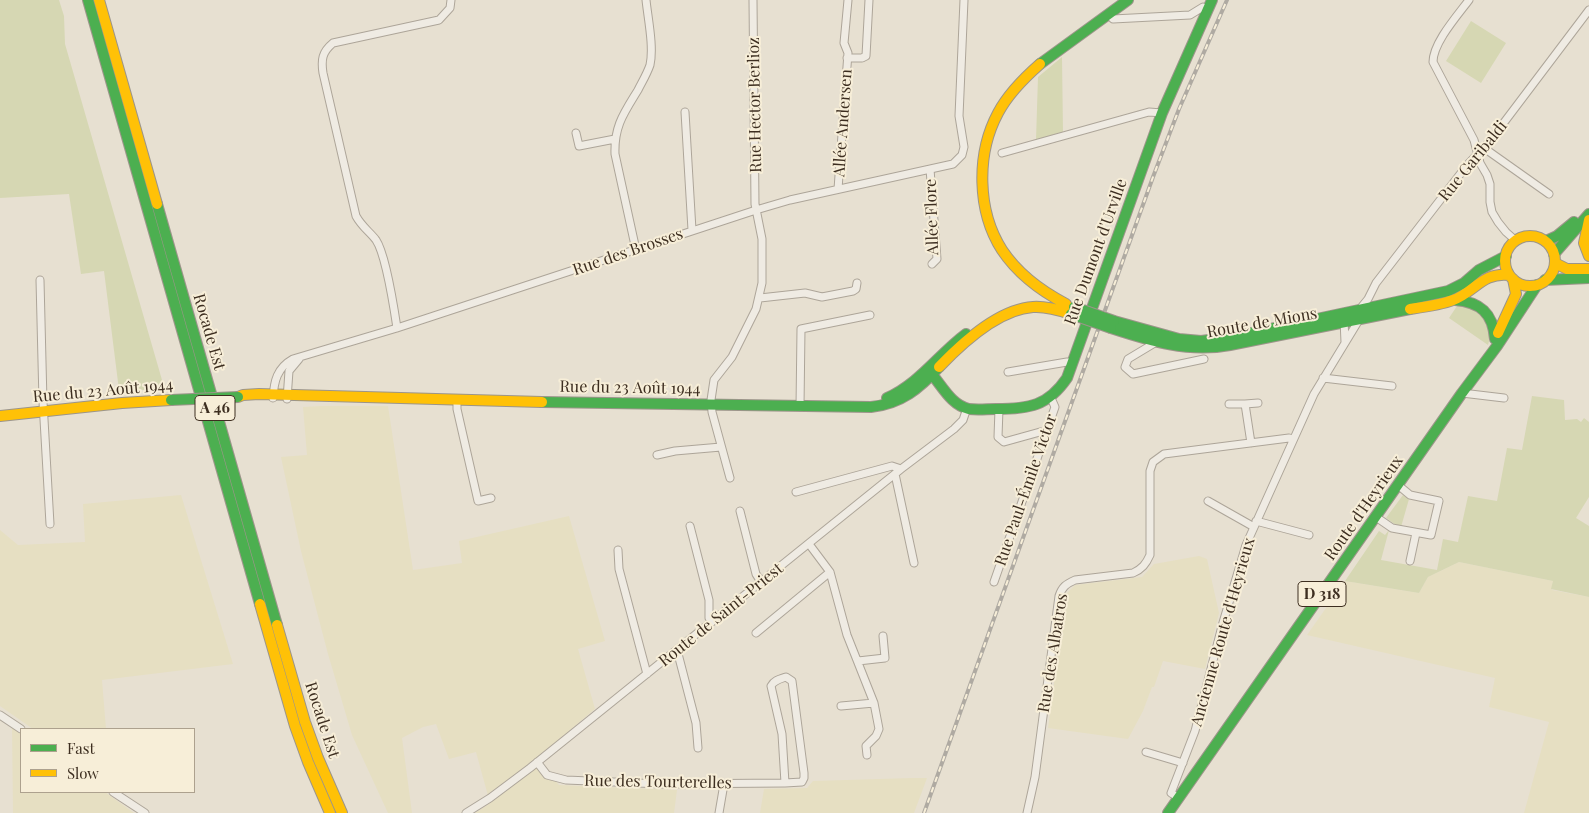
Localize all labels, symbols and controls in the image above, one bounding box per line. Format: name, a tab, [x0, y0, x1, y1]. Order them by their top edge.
street label: Rue Hector Berlioz	[744, 37, 766, 173]
street label: Allée Andersen	[830, 68, 856, 178]
street label: Rue Garibaldi	[1435, 117, 1511, 205]
street label: Rue Dumont d'Urville	[1061, 176, 1131, 328]
street label: Allée Flore	[921, 179, 943, 255]
street label: Rue des Brosses	[570, 224, 686, 280]
street label: Rocade Est	[189, 291, 229, 373]
street label: Route de Mions	[1205, 304, 1319, 342]
street label: Rue du 23 Août 1944	[32, 375, 174, 407]
street label: Rue du 23 Août 1944	[559, 377, 701, 399]
road number: A 46	[195, 396, 235, 420]
street label: Rue Paul-Émile Victor	[991, 411, 1061, 569]
street label: Route d'Heyrieux	[1321, 452, 1407, 564]
street label: Ancienne Route d'Heyrieux	[1187, 536, 1259, 728]
street label: Route de Saint-Priest	[655, 559, 787, 671]
road number: D 318	[1298, 582, 1346, 606]
street label: Rue des Albatros	[1034, 592, 1072, 714]
street label: Rocade Est	[301, 680, 343, 760]
legend	[20, 728, 195, 793]
text: Fast	[67, 738, 95, 758]
text: Slow	[67, 763, 99, 783]
street label: Rue des Tourterelles	[584, 771, 732, 793]

